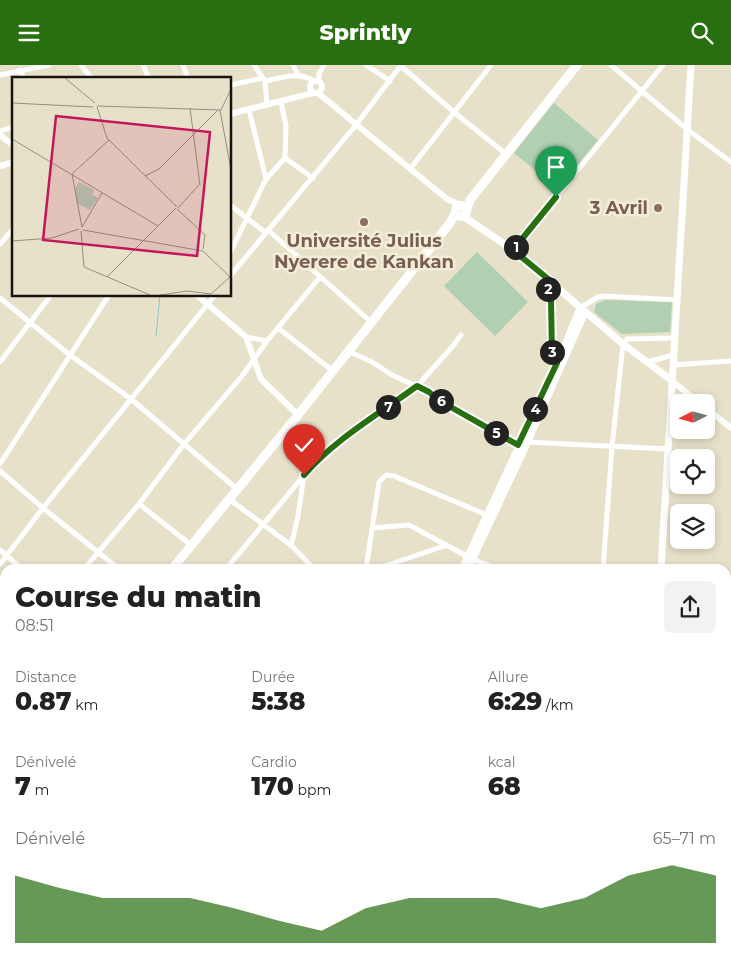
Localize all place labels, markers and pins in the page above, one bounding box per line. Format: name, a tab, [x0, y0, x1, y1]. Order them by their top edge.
pin	[535, 146, 577, 197]
place label: 3 Avril	[589, 197, 648, 219]
marker: 3 Avril	[652, 202, 664, 214]
marker: Université Julius Nyerere de Kankan	[358, 216, 370, 228]
place label: Université Julius Nyerere de Kankan	[274, 230, 454, 273]
pin: 1	[504, 235, 528, 259]
pin: 2	[536, 277, 560, 301]
pin: 3	[540, 339, 564, 365]
pin: 6	[428, 389, 454, 413]
pin: 7	[376, 395, 400, 419]
pin: 4	[522, 397, 548, 421]
pin: 5	[484, 421, 508, 445]
pin	[283, 424, 325, 475]

